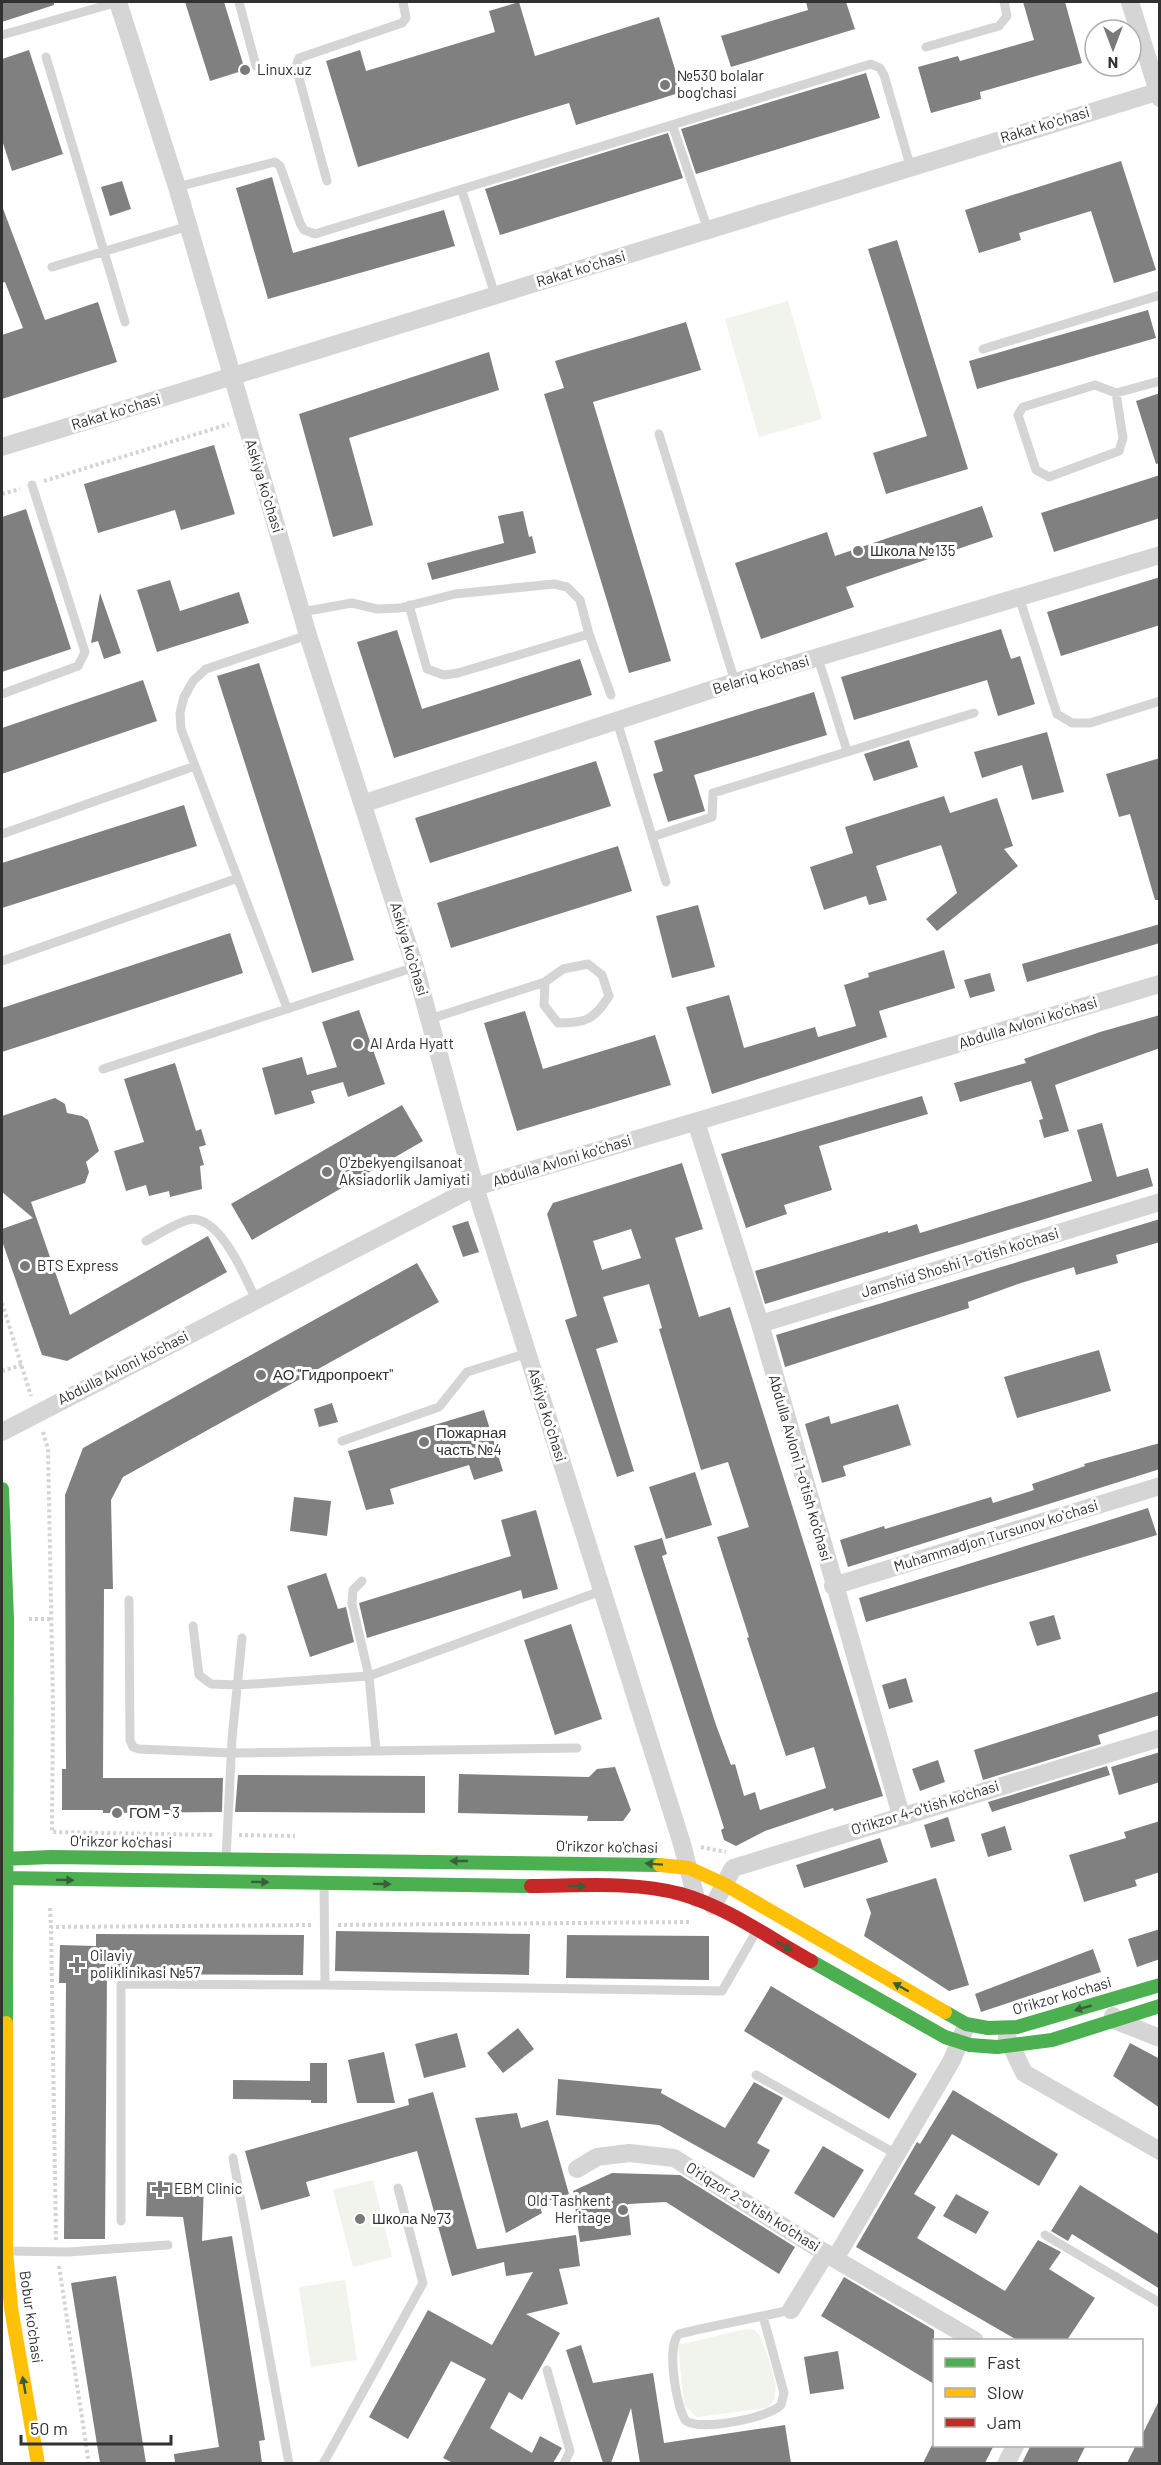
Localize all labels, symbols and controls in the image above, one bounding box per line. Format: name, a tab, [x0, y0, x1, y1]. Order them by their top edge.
north arrow	[1083, 18, 1143, 78]
text: N	[1108, 54, 1118, 73]
place label: Linux.uz	[257, 60, 312, 78]
marker: Linux.uz	[238, 63, 252, 77]
place label: №530 bolalar bog'chasi	[677, 66, 764, 101]
marker: №530 bolalar bog'chasi	[658, 78, 672, 92]
street label: Rakat koʻchasi	[998, 102, 1092, 146]
street label: Rakat koʻchasi	[534, 246, 628, 290]
street label: Rakat koʻchasi	[69, 389, 163, 433]
street label: Askiya koʻchasi	[242, 437, 288, 535]
place label: Школа №135	[870, 541, 955, 559]
marker: Школа №135	[851, 544, 865, 558]
street label: Belariq ko'chasi	[710, 651, 811, 697]
street label: Askiya koʻchasi	[387, 900, 433, 998]
street label: Abdulla Avloni ko'chasi	[956, 992, 1099, 1052]
place label: Al Arda Hyatt	[370, 1034, 454, 1052]
marker: Al Arda Hyatt	[351, 1037, 365, 1051]
street label: Abdulla Avloni ko'chasi	[490, 1130, 633, 1190]
place label: O'zbekyengilsanoat Aksiadorlik Jamiyati	[339, 1153, 470, 1188]
marker: O'zbekyengilsanoat Aksiadorlik Jamiyati	[320, 1165, 334, 1179]
street label: Jamshid Shoshi 1-o'tish ko'chasi	[859, 1223, 1061, 1301]
place label: BTS Express	[37, 1256, 119, 1274]
marker: BTS Express	[18, 1259, 32, 1273]
street label: Abdulla Avloni ko'chasi	[54, 1326, 191, 1408]
place label: АО "Гидропроект"	[273, 1365, 393, 1383]
street label: Askiya koʻchasi	[525, 1366, 571, 1464]
marker: АО "Гидропроект"	[254, 1368, 268, 1382]
street label: Abdulla Avloni 1-o'tish ko'chasi	[766, 1372, 836, 1563]
place label: Пожарная часть №4	[436, 1423, 506, 1458]
marker: Пожарная часть №4	[417, 1435, 431, 1449]
street label: Muhammadjon Tursunov koʻchasi	[891, 1495, 1100, 1575]
street label: O'rikzor 4-o'tish ko'chasi	[848, 1776, 1001, 1838]
place label: ГОМ - 3	[129, 1803, 180, 1821]
marker: ГОМ - 3	[110, 1806, 124, 1820]
street label: O'rikzor ko'chasi	[70, 1831, 172, 1851]
street label: O'rikzor ko'chasi	[556, 1836, 658, 1856]
one-way arrow	[450, 1856, 469, 1866]
one-way arrow	[645, 1859, 664, 1868]
one-way arrow	[55, 1875, 74, 1885]
one-way arrow	[250, 1877, 269, 1887]
one-way arrow	[373, 1879, 392, 1888]
one-way arrow	[568, 1881, 587, 1891]
one-way arrow	[776, 1941, 793, 1951]
place label: Oilaviy poliklinikasi №57	[90, 1946, 200, 1981]
marker: Oilaviy poliklinikasi №57	[68, 1956, 86, 1974]
street label: O'rikzor ko'chasi	[1010, 1972, 1113, 2018]
one-way arrow	[893, 1982, 909, 1993]
one-way arrow	[1074, 2004, 1092, 2013]
street label: O'riqzor 2-o'tish ko'chasi	[683, 2158, 824, 2255]
place label: EBM Clinic	[174, 2179, 242, 2197]
marker: EBM Clinic	[151, 2180, 169, 2198]
place label: Old Tashkent Heritage	[527, 2191, 611, 2226]
marker: Old Tashkent Heritage	[616, 2203, 630, 2217]
place label: Школа №73	[372, 2209, 452, 2227]
marker: Школа №73	[353, 2212, 367, 2226]
street label: Bobur ko'chasi	[17, 2269, 47, 2364]
legend	[933, 2339, 1143, 2447]
text: Fast	[987, 2351, 1021, 2373]
one-way arrow	[20, 2375, 29, 2394]
text: Slow	[987, 2381, 1024, 2403]
scale bar	[21, 2408, 171, 2446]
text: Jam	[987, 2411, 1021, 2433]
text: 50 m	[30, 2417, 68, 2439]

